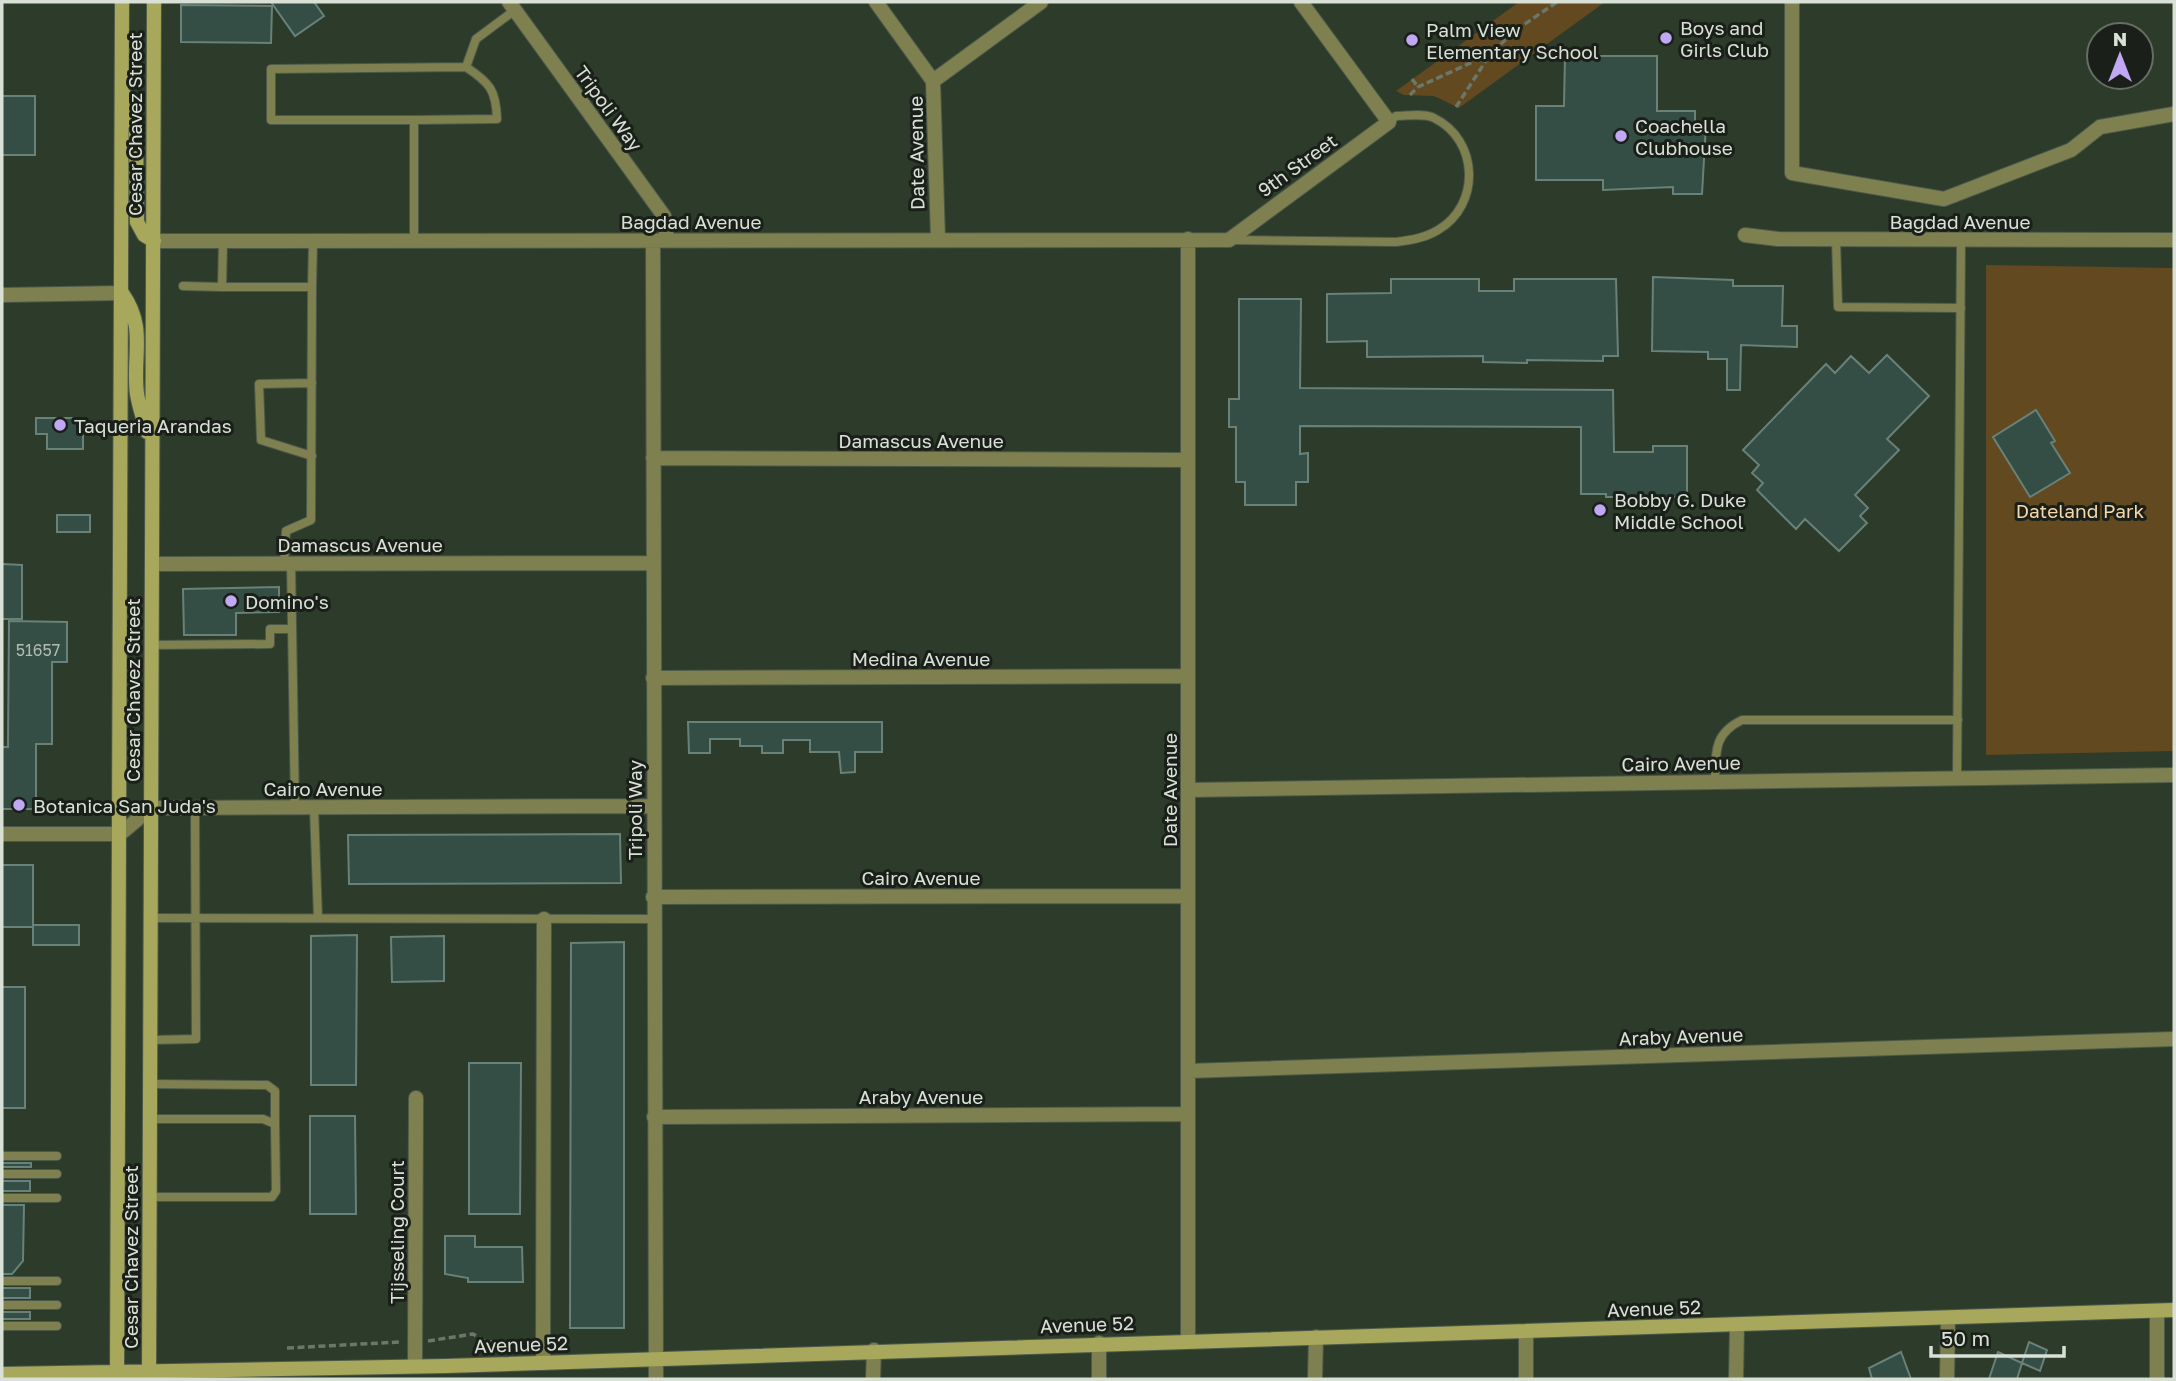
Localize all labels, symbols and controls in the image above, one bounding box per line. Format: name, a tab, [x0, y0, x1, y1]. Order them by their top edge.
place label: Boys and Girls Club	[1680, 16, 1769, 61]
place label: Palm View Elementary School	[1426, 18, 1599, 63]
north arrow	[2085, 21, 2155, 91]
text: N	[2113, 27, 2127, 50]
marker: Boys and Girls Club	[1658, 30, 1674, 46]
street label: Cesar Chavez Street	[123, 32, 146, 216]
marker: Palm View Elementary School	[1404, 32, 1420, 48]
street label: Tripoli Way	[570, 61, 648, 156]
street label: Date Avenue	[904, 96, 928, 210]
place label: Coachella Clubhouse	[1635, 114, 1733, 159]
marker: Coachella Clubhouse	[1613, 128, 1629, 144]
street label: 9th Street	[1253, 129, 1341, 201]
street label: Bagdad Avenue	[620, 210, 762, 233]
street label: Bagdad Avenue	[1889, 210, 2031, 233]
place label: Taqueria Arandas	[74, 414, 232, 437]
marker: Taqueria Arandas	[52, 417, 68, 433]
street label: Damascus Avenue	[838, 429, 1004, 452]
place label: Bobby G. Duke Middle School	[1614, 488, 1746, 533]
park label: Dateland Park	[2016, 499, 2145, 522]
marker: Bobby G. Duke Middle School	[1592, 502, 1608, 518]
street label: Damascus Avenue	[277, 533, 443, 556]
place label: Domino's	[245, 590, 329, 613]
marker: Domino's	[223, 593, 239, 609]
street label: Cesar Chavez Street	[121, 598, 144, 782]
house number: 51657	[16, 640, 60, 660]
street label: Medina Avenue	[852, 647, 990, 670]
street label: Date Avenue	[1158, 733, 1181, 847]
street label: Cairo Avenue	[1621, 750, 1741, 776]
street label: Tripoli Way	[623, 760, 646, 860]
street label: Cairo Avenue	[263, 777, 383, 800]
place label: Botanica San Juda's	[33, 794, 216, 817]
marker: Botanica San Juda's	[11, 797, 27, 813]
street label: Cairo Avenue	[861, 866, 981, 889]
street label: Araby Avenue	[1618, 1022, 1744, 1050]
street label: Araby Avenue	[859, 1085, 983, 1108]
street label: Tijsseling Court	[385, 1160, 408, 1304]
street label: Cesar Chavez Street	[119, 1165, 142, 1349]
street label: Avenue 52	[1607, 1295, 1701, 1321]
street label: Avenue 52	[1040, 1311, 1134, 1337]
scale bar	[1931, 1314, 2064, 1358]
text: 50 m	[1941, 1325, 1990, 1351]
street label: Avenue 52	[474, 1331, 568, 1357]

